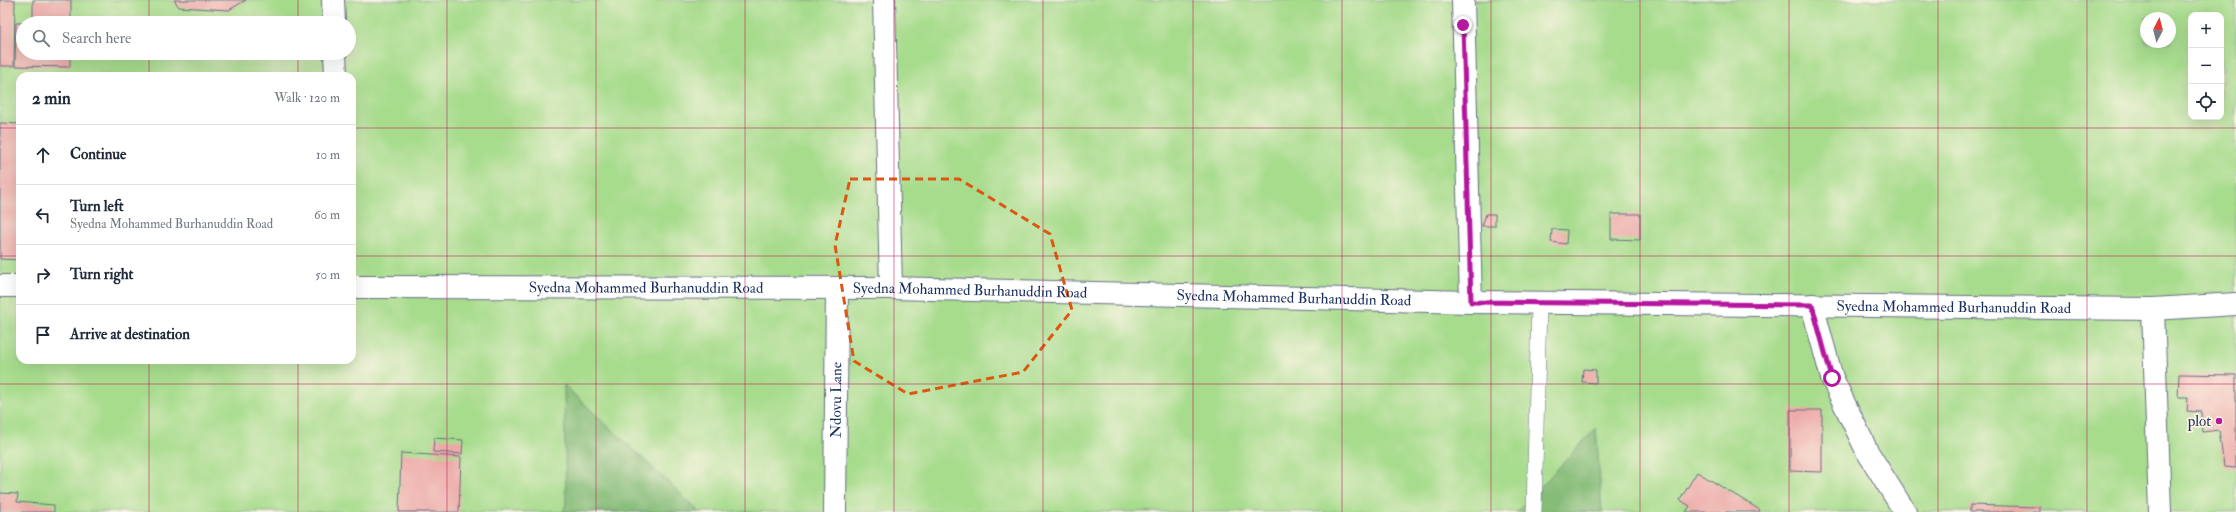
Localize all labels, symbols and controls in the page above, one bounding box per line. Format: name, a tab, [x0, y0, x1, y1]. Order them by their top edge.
north arrow	[2140, 12, 2176, 48]
map controls	[2188, 12, 2224, 120]
button: +	[2188, 12, 2224, 48]
search box	[16, 16, 356, 60]
route end	[1454, 16, 1472, 34]
icon: search	[30, 27, 52, 49]
text: Search here	[62, 29, 131, 48]
button: −	[2188, 48, 2224, 84]
button: locate	[2188, 84, 2224, 120]
text: 2 min	[32, 88, 71, 109]
text: Walk · 120 m	[274, 90, 340, 106]
icon: ahead	[32, 144, 54, 166]
text: Continue	[70, 145, 126, 164]
text: 10 m	[316, 147, 340, 163]
text: Turn left	[70, 197, 124, 216]
icon: left	[32, 204, 54, 226]
text: 60 m	[314, 207, 340, 223]
text: Syedna Mohammed Burhanuddin Road	[70, 216, 273, 232]
icon: right	[32, 264, 54, 286]
text: Turn right	[70, 265, 133, 284]
text: 50 m	[315, 267, 340, 283]
street label: Syedna Mohammed Burhanuddin Road	[529, 278, 764, 298]
street label: Syedna Mohammed Burhanuddin Road	[853, 279, 1088, 303]
street label: Syedna Mohammed Burhanuddin Road	[1176, 286, 1412, 311]
street label: Syedna Mohammed Burhanuddin Road	[1836, 297, 2072, 318]
icon: arrive	[32, 324, 54, 346]
text: Arrive at destination	[70, 325, 190, 344]
street label: Ndovu Lane	[827, 362, 846, 438]
route start	[1823, 369, 1841, 387]
place label: plot	[2187, 412, 2211, 432]
marker: plot	[2214, 416, 2224, 426]

